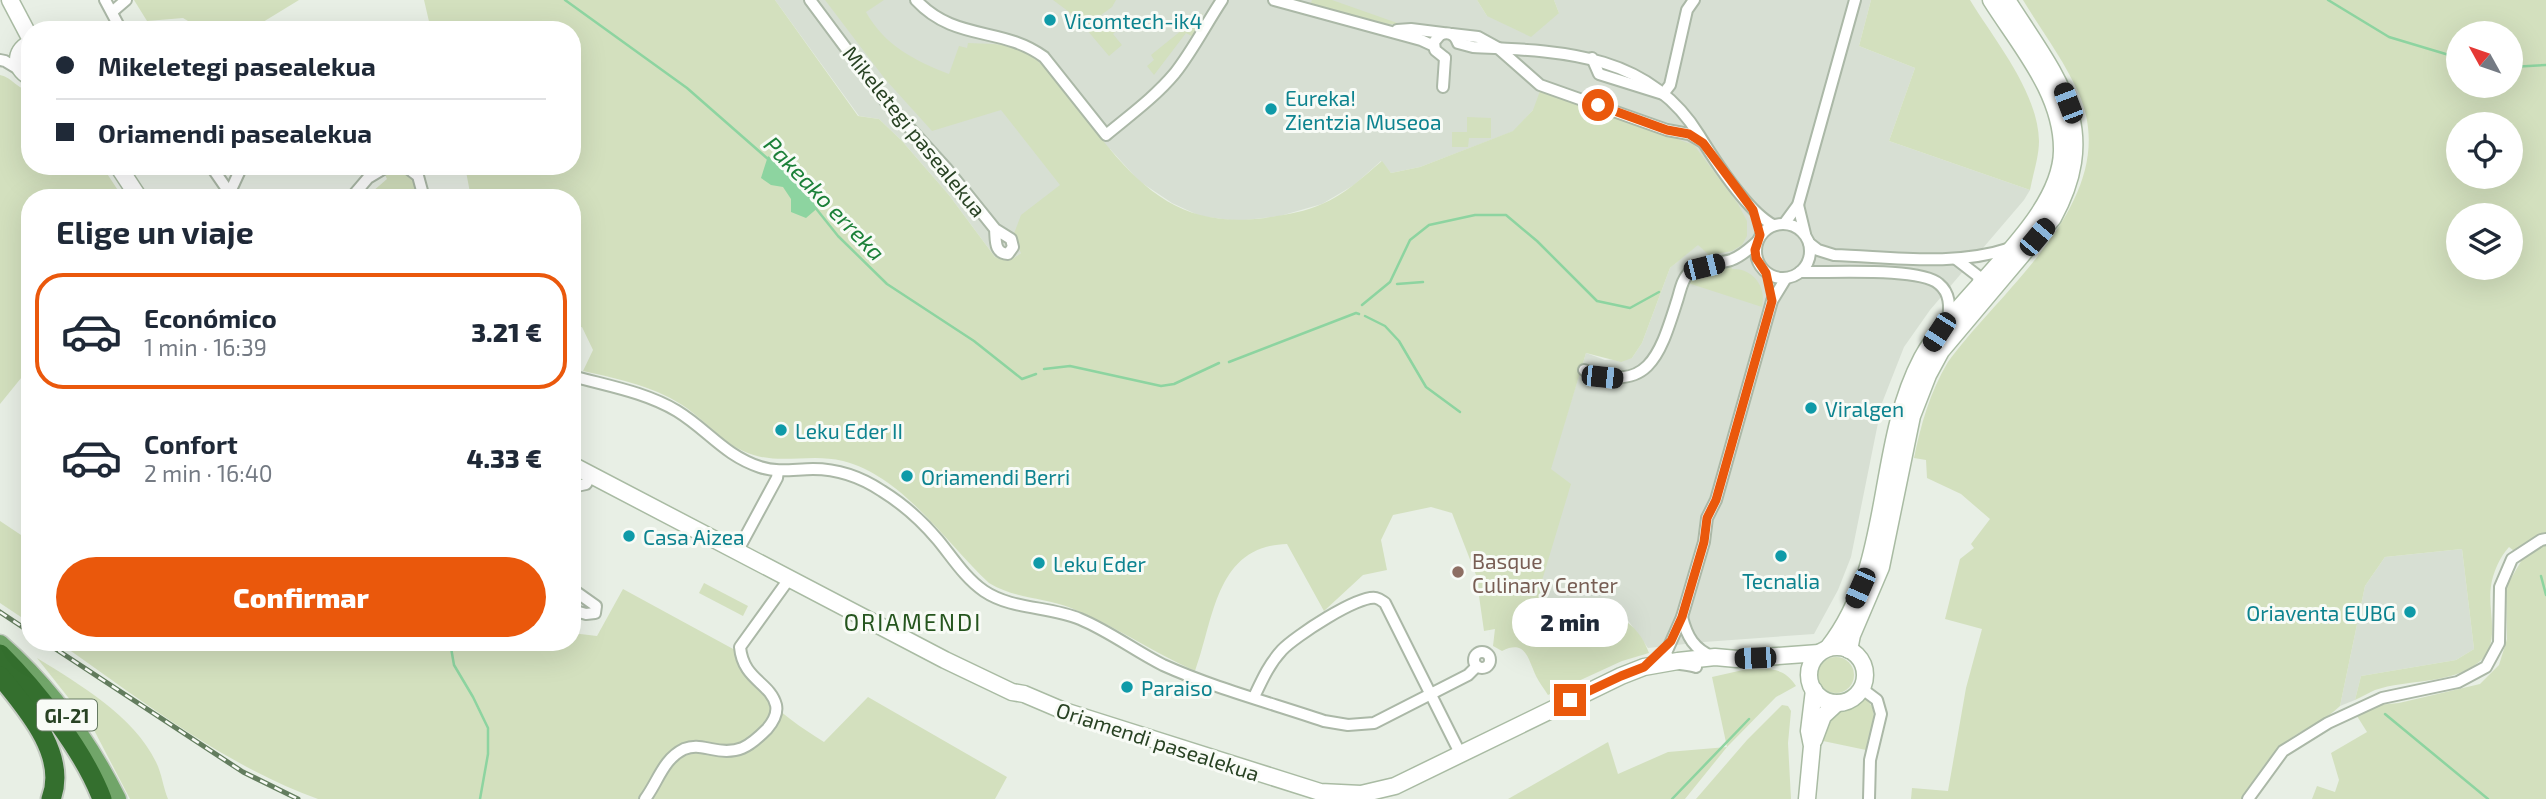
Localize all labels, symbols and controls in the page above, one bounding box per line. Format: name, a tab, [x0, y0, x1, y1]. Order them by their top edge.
place label: Vicomtech-ik4	[1064, 8, 1202, 33]
marker: Vicomtech-ik4	[1042, 12, 1058, 28]
north arrow	[2446, 21, 2524, 98]
map controls	[2446, 21, 2523, 280]
street label: Mikeletegi pasealekua	[838, 41, 992, 221]
text: Mikeletegi pasealekua	[98, 50, 376, 81]
car	[2051, 80, 2086, 126]
place label: Eureka! Zientzia Museoa	[1285, 85, 1442, 134]
route start	[1582, 89, 1614, 121]
marker: Eureka! Zientzia Museoa	[1263, 101, 1279, 117]
button: locate	[2446, 112, 2523, 189]
text: Oriamendi pasealekua	[98, 117, 372, 148]
water label: Pakeako erreka	[759, 130, 891, 266]
button: layers	[2446, 203, 2523, 280]
text: Elige un viaje	[56, 212, 254, 250]
car	[2016, 214, 2059, 260]
car	[1682, 252, 1727, 282]
icon: car	[60, 300, 123, 363]
text: Económico	[144, 302, 277, 333]
car	[1919, 309, 1960, 355]
text: 3.21 €	[471, 316, 542, 347]
text: 1 min · 16:39	[144, 333, 267, 361]
car	[1581, 364, 1624, 390]
place label: Viralgen	[1825, 396, 1904, 421]
marker: Viralgen	[1803, 400, 1819, 416]
place label: Leku Eder II	[795, 418, 903, 443]
marker: Leku Eder II	[773, 422, 789, 438]
icon: car	[60, 426, 123, 489]
text: Confort	[144, 428, 238, 459]
text: 4.33 €	[467, 442, 542, 473]
text: 2 min · 16:40	[144, 459, 273, 487]
place label: Oriamendi Berri	[921, 464, 1070, 489]
marker: Oriamendi Berri	[899, 468, 915, 484]
place label: Casa Aizea	[643, 524, 745, 549]
marker: Casa Aizea	[621, 528, 637, 544]
place label: Basque Culinary Center	[1472, 548, 1619, 597]
marker: Tecnalia	[1773, 548, 1789, 564]
place label: Leku Eder	[1053, 551, 1146, 576]
marker: Leku Eder	[1031, 555, 1047, 571]
button: Confirmar	[56, 557, 546, 637]
marker: Basque Culinary Center	[1450, 564, 1466, 580]
car	[1842, 565, 1879, 611]
place label: Tecnalia	[1742, 568, 1820, 593]
callout: 2 min	[1512, 598, 1628, 648]
place label: Oriaventa EUBG	[2246, 600, 2396, 625]
marker: Oriaventa EUBG	[2402, 604, 2418, 620]
district label: ORIAMENDI	[844, 608, 982, 636]
text: 2 min	[1540, 608, 1600, 636]
car	[1734, 647, 1777, 669]
place label: Paraiso	[1141, 675, 1213, 700]
marker: Paraiso	[1119, 679, 1135, 695]
route end	[1554, 684, 1586, 716]
street label: Oriamendi pasealekua	[1053, 696, 1263, 786]
road number: GI-21	[37, 700, 97, 730]

